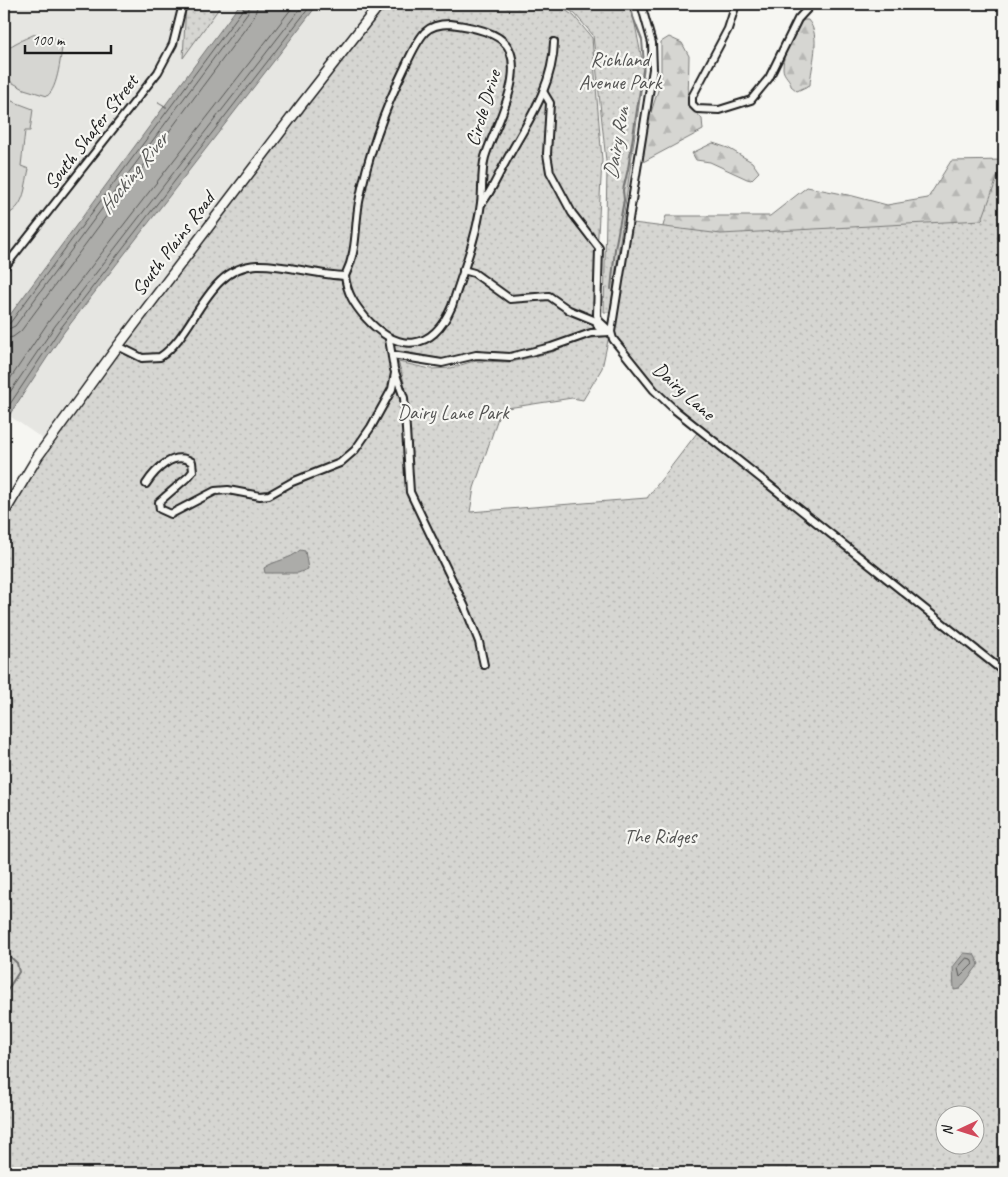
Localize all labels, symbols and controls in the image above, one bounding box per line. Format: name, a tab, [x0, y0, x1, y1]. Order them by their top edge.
scale bar	[25, 22, 111, 54]
text: 100 m	[32, 31, 66, 50]
park label: Richland Avenue Park	[579, 47, 663, 95]
street label: Circle Drive	[460, 66, 507, 149]
street label: South Shafer Street	[38, 68, 145, 194]
water label: Dairy Run	[597, 102, 636, 181]
water label: Hocking River	[92, 125, 176, 219]
street label: South Plains Road	[126, 185, 222, 301]
street label: Dairy Lane	[648, 357, 721, 426]
park label: Dairy Lane Park	[397, 400, 510, 425]
park label: The Ridges	[624, 824, 698, 849]
north arrow	[936, 1104, 986, 1154]
text: N	[939, 1124, 956, 1136]

